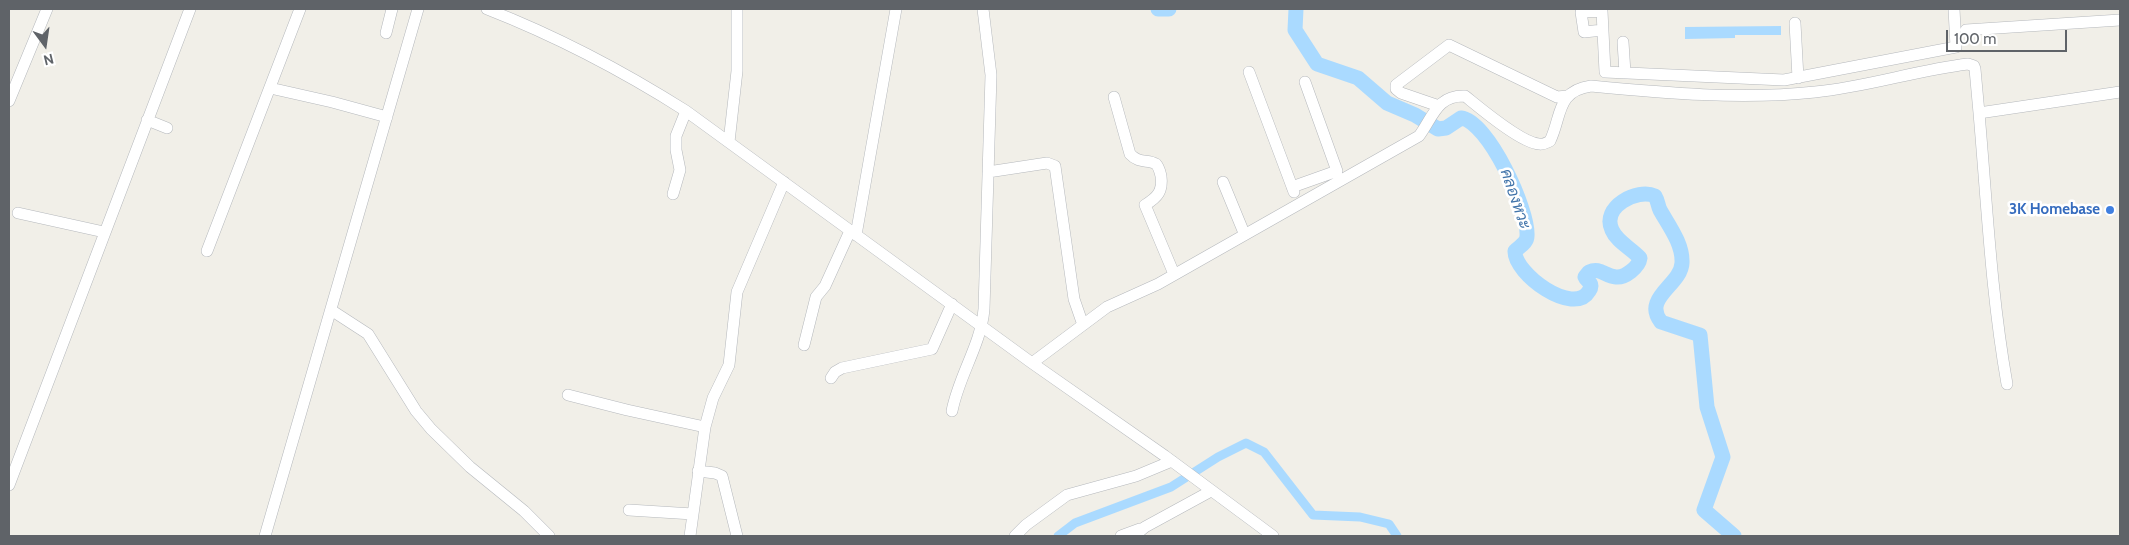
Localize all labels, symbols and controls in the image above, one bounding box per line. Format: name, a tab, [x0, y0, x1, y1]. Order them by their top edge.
north arrow	[20, 20, 70, 70]
scale bar	[1949, 20, 2070, 52]
text: 100 m	[1954, 30, 1996, 48]
text: N	[42, 50, 56, 69]
water label: คลองหวะ	[1496, 166, 1534, 232]
place label: 3K Homebase	[2009, 201, 2100, 219]
marker: 3K Homebase	[2104, 204, 2116, 216]

